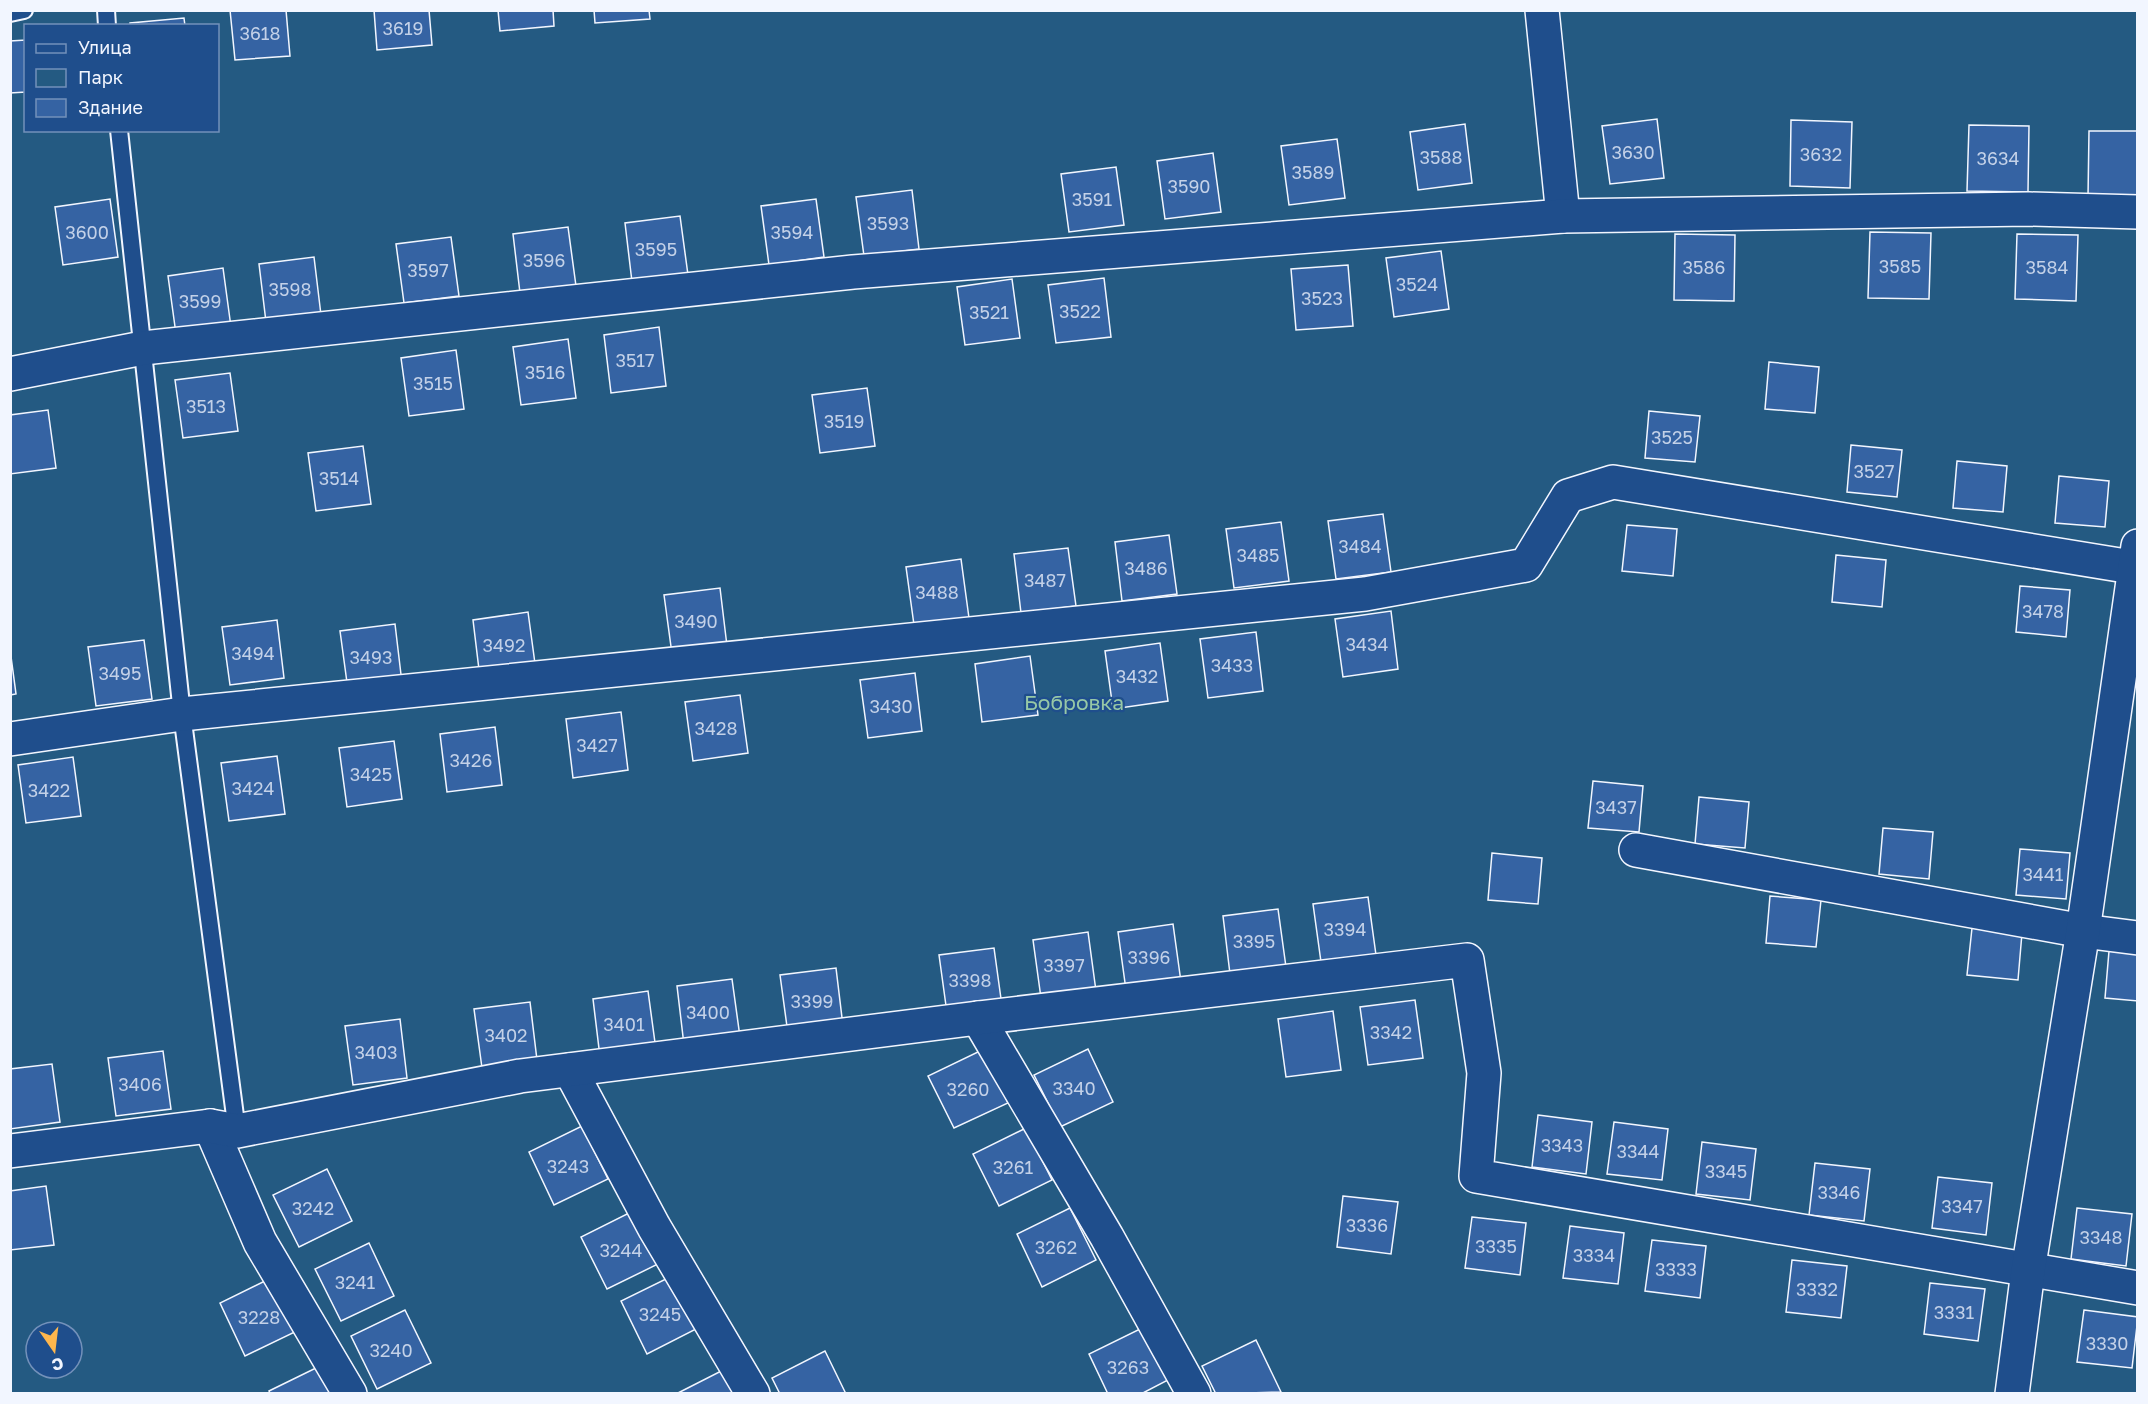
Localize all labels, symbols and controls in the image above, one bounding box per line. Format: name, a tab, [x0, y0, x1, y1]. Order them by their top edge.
house number: 3619	[382, 17, 424, 39]
house number: 3618	[239, 22, 281, 44]
legend	[24, 24, 219, 132]
text: Улица	[78, 36, 132, 58]
text: Парк	[78, 66, 123, 88]
text: Здание	[78, 96, 143, 118]
house number: 3630	[1611, 141, 1655, 163]
house number: 3632	[1800, 143, 1842, 165]
house number: 3588	[1420, 146, 1462, 168]
house number: 3634	[1977, 147, 2019, 169]
house number: 3589	[1292, 161, 1334, 183]
house number: 3590	[1167, 175, 1211, 197]
house number: 3591	[1072, 188, 1113, 210]
house number: 3593	[867, 212, 909, 234]
house number: 3600	[65, 221, 109, 243]
house number: 3594	[771, 221, 813, 243]
house number: 3595	[635, 238, 677, 260]
house number: 3596	[523, 249, 565, 271]
house number: 3585	[1879, 255, 1921, 277]
house number: 3586	[1683, 256, 1725, 278]
house number: 3584	[2026, 256, 2068, 278]
house number: 3597	[407, 259, 449, 281]
house number: 3524	[1396, 273, 1438, 295]
house number: 3598	[269, 278, 311, 300]
house number: 3523	[1301, 287, 1343, 309]
house number: 3599	[179, 290, 221, 312]
house number: 3522	[1059, 300, 1101, 322]
house number: 3521	[969, 301, 1009, 323]
house number: 3517	[615, 349, 655, 371]
house number: 3516	[525, 361, 565, 383]
house number: 3515	[413, 372, 453, 394]
house number: 3513	[186, 395, 226, 417]
house number: 3519	[824, 410, 864, 432]
house number: 3525	[1651, 426, 1693, 448]
house number: 3527	[1854, 460, 1894, 482]
house number: 3514	[319, 467, 359, 489]
house number: 3484	[1338, 535, 1382, 557]
house number: 3485	[1237, 544, 1279, 566]
house number: 3486	[1124, 557, 1168, 579]
house number: 3487	[1024, 569, 1066, 591]
house number: 3488	[915, 581, 959, 603]
house number: 3478	[2022, 600, 2064, 622]
house number: 3490	[674, 610, 718, 632]
house number: 3434	[1345, 633, 1389, 655]
house number: 3492	[483, 634, 525, 656]
house number: 3494	[231, 642, 275, 664]
house number: 3493	[350, 646, 392, 668]
house number: 3433	[1211, 654, 1253, 676]
house number: 3495	[99, 662, 141, 684]
house number: 3432	[1116, 665, 1158, 687]
park label: Бобровка	[1024, 689, 1124, 715]
house number: 3430	[869, 695, 913, 717]
house number: 3428	[695, 717, 737, 739]
house number: 3427	[576, 734, 618, 756]
house number: 3426	[450, 749, 492, 771]
house number: 3425	[350, 763, 392, 785]
house number: 3424	[232, 777, 274, 799]
house number: 3422	[28, 779, 70, 801]
house number: 3437	[1595, 796, 1637, 818]
house number: 3441	[2022, 863, 2064, 885]
house number: 3394	[1324, 918, 1366, 940]
house number: 3395	[1233, 930, 1275, 952]
house number: 3396	[1128, 946, 1170, 968]
house number: 3397	[1043, 954, 1085, 976]
house number: 3398	[949, 969, 991, 991]
house number: 3399	[791, 990, 833, 1012]
house number: 3400	[686, 1001, 730, 1023]
house number: 3401	[603, 1013, 645, 1035]
house number: 3342	[1370, 1021, 1412, 1043]
house number: 3402	[484, 1024, 528, 1046]
house number: 3403	[354, 1041, 398, 1063]
house number: 3406	[118, 1073, 162, 1095]
house number: 3340	[1052, 1077, 1096, 1099]
house number: 3260	[946, 1078, 990, 1100]
house number: 3343	[1541, 1134, 1583, 1156]
house number: 3344	[1616, 1140, 1660, 1162]
house number: 3243	[547, 1155, 589, 1177]
house number: 3261	[993, 1156, 1034, 1178]
house number: 3345	[1705, 1160, 1747, 1182]
house number: 3346	[1818, 1181, 1860, 1203]
house number: 3347	[1941, 1195, 1983, 1217]
house number: 3242	[292, 1197, 334, 1219]
house number: 3336	[1346, 1214, 1388, 1236]
house number: 3348	[2079, 1226, 2123, 1248]
house number: 3335	[1475, 1235, 1517, 1257]
house number: 3262	[1035, 1236, 1077, 1258]
house number: 3244	[600, 1239, 642, 1261]
house number: 3334	[1573, 1244, 1615, 1266]
house number: 3333	[1655, 1258, 1697, 1280]
house number: 3241	[335, 1271, 376, 1293]
house number: 3332	[1796, 1278, 1838, 1300]
house number: 3331	[1934, 1301, 1974, 1323]
house number: 3245	[639, 1303, 681, 1325]
house number: 3228	[238, 1306, 280, 1328]
north arrow	[24, 1320, 84, 1380]
house number: 3330	[2086, 1332, 2128, 1354]
house number: 3240	[369, 1339, 413, 1361]
text: С	[50, 1353, 66, 1376]
house number: 3263	[1107, 1356, 1149, 1378]

